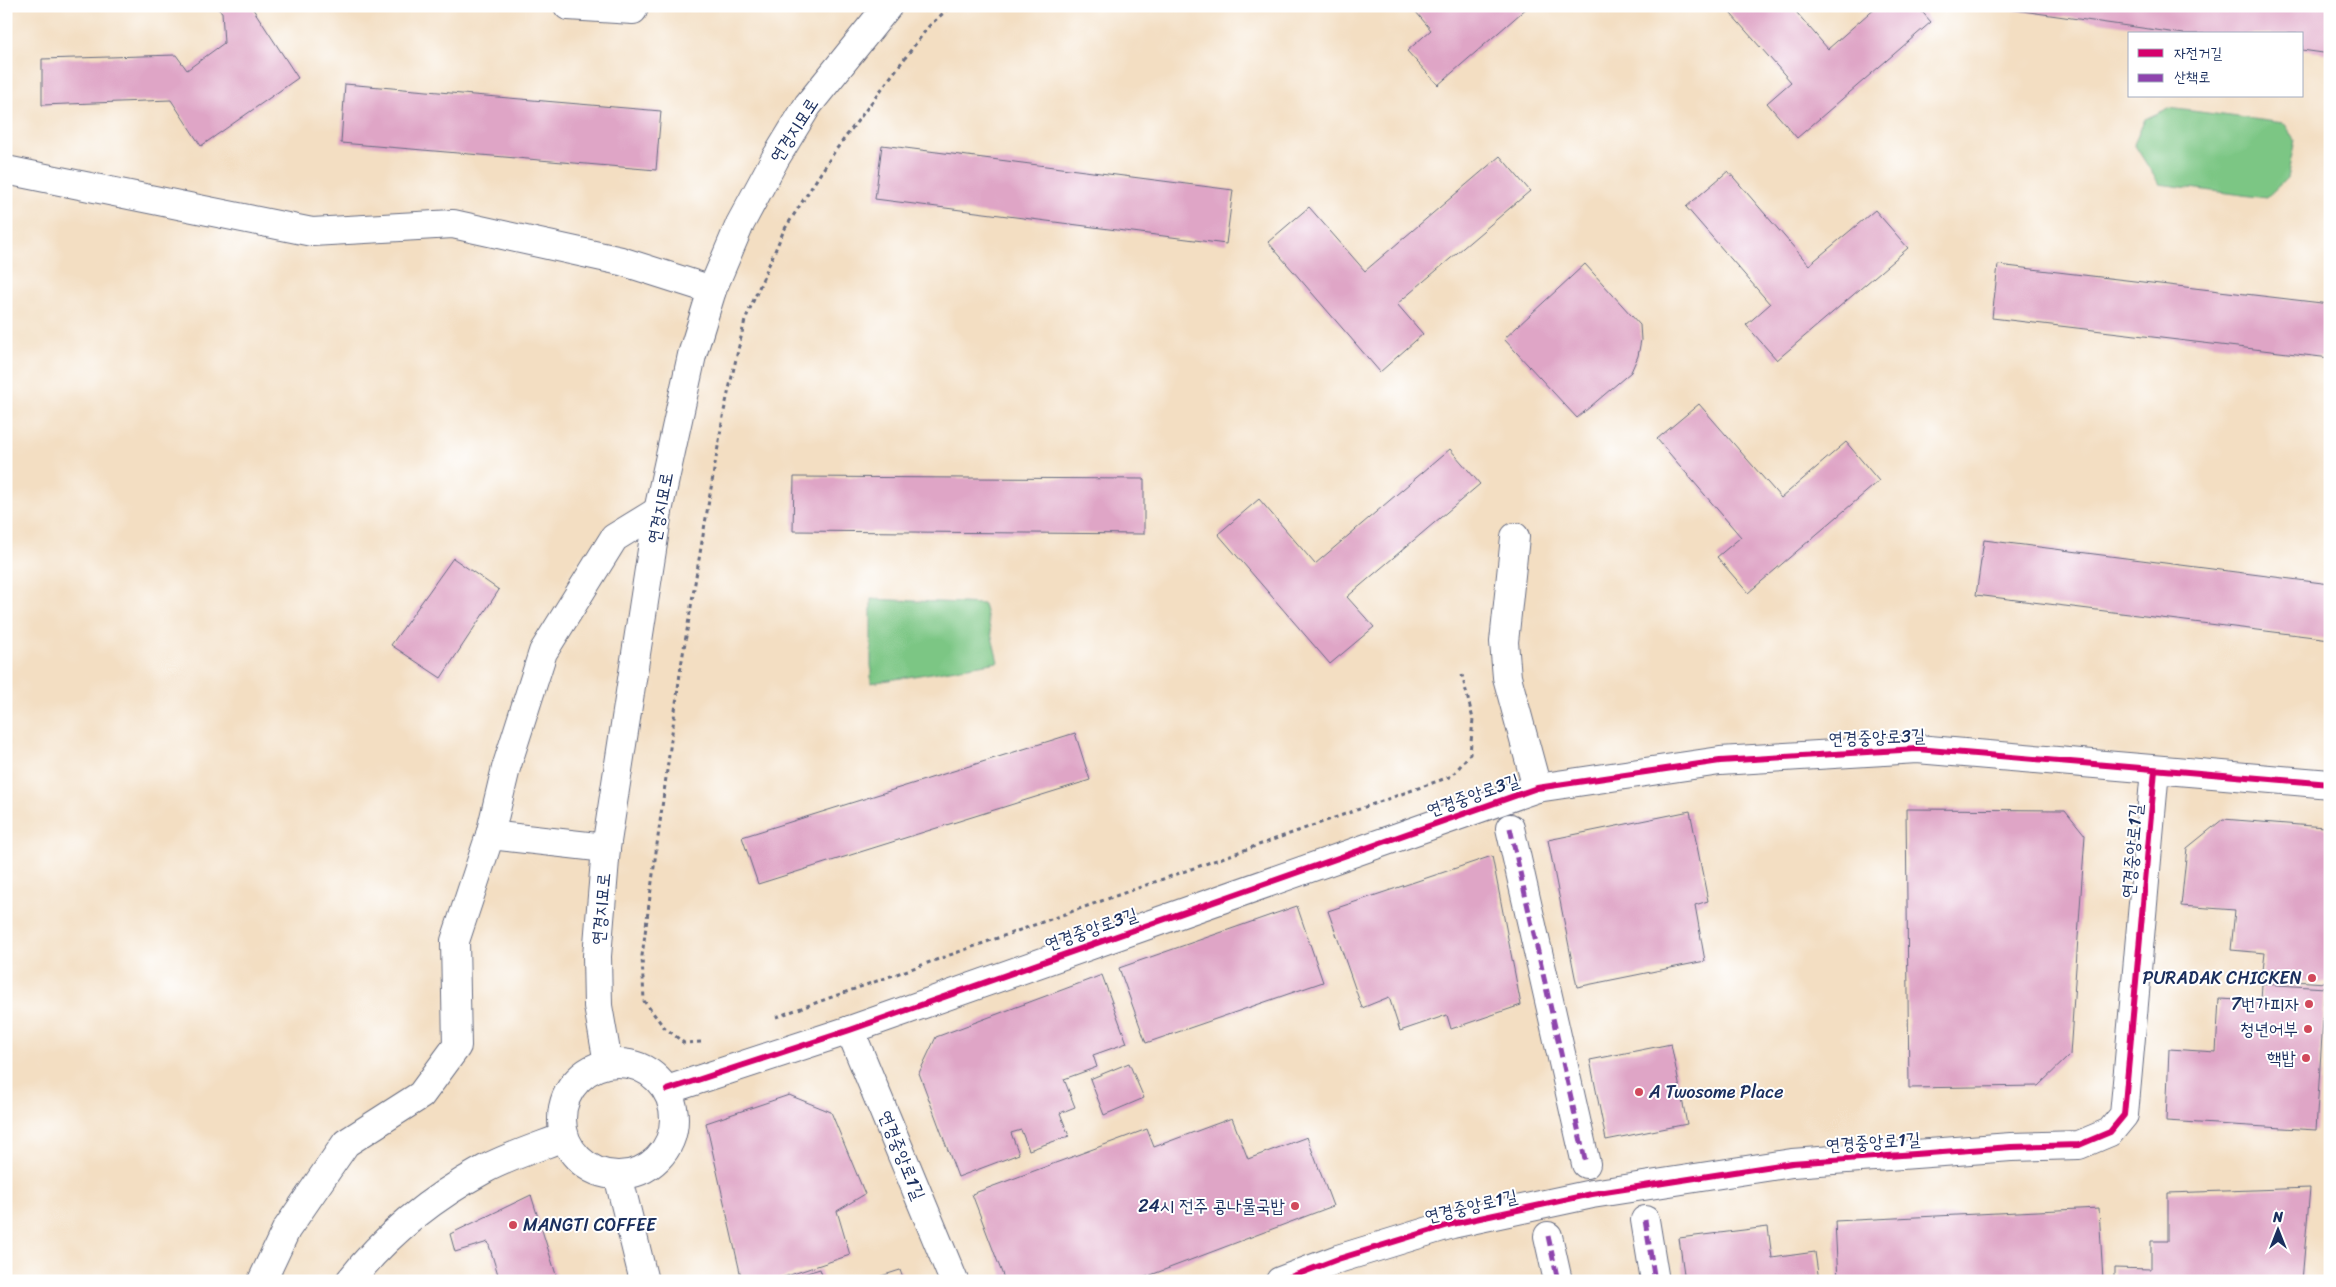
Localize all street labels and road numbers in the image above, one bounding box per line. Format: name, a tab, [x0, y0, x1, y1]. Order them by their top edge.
street label: 연경지묘로	[761, 91, 827, 169]
street label: 연경지묘로	[637, 469, 683, 547]
street label: 연경중앙로3길	[1828, 719, 1926, 755]
street label: 연경중앙로3길	[1422, 764, 1524, 826]
street label: 연경중앙로1길	[2112, 802, 2152, 900]
street label: 연경지묘로	[582, 872, 620, 946]
street label: 연경중앙로3길	[1040, 898, 1142, 960]
street label: 연경중앙로1길	[869, 1105, 935, 1205]
street label: 연경중앙로1길	[1825, 1123, 1922, 1161]
street label: 연경중앙로1길	[1421, 1180, 1521, 1232]

